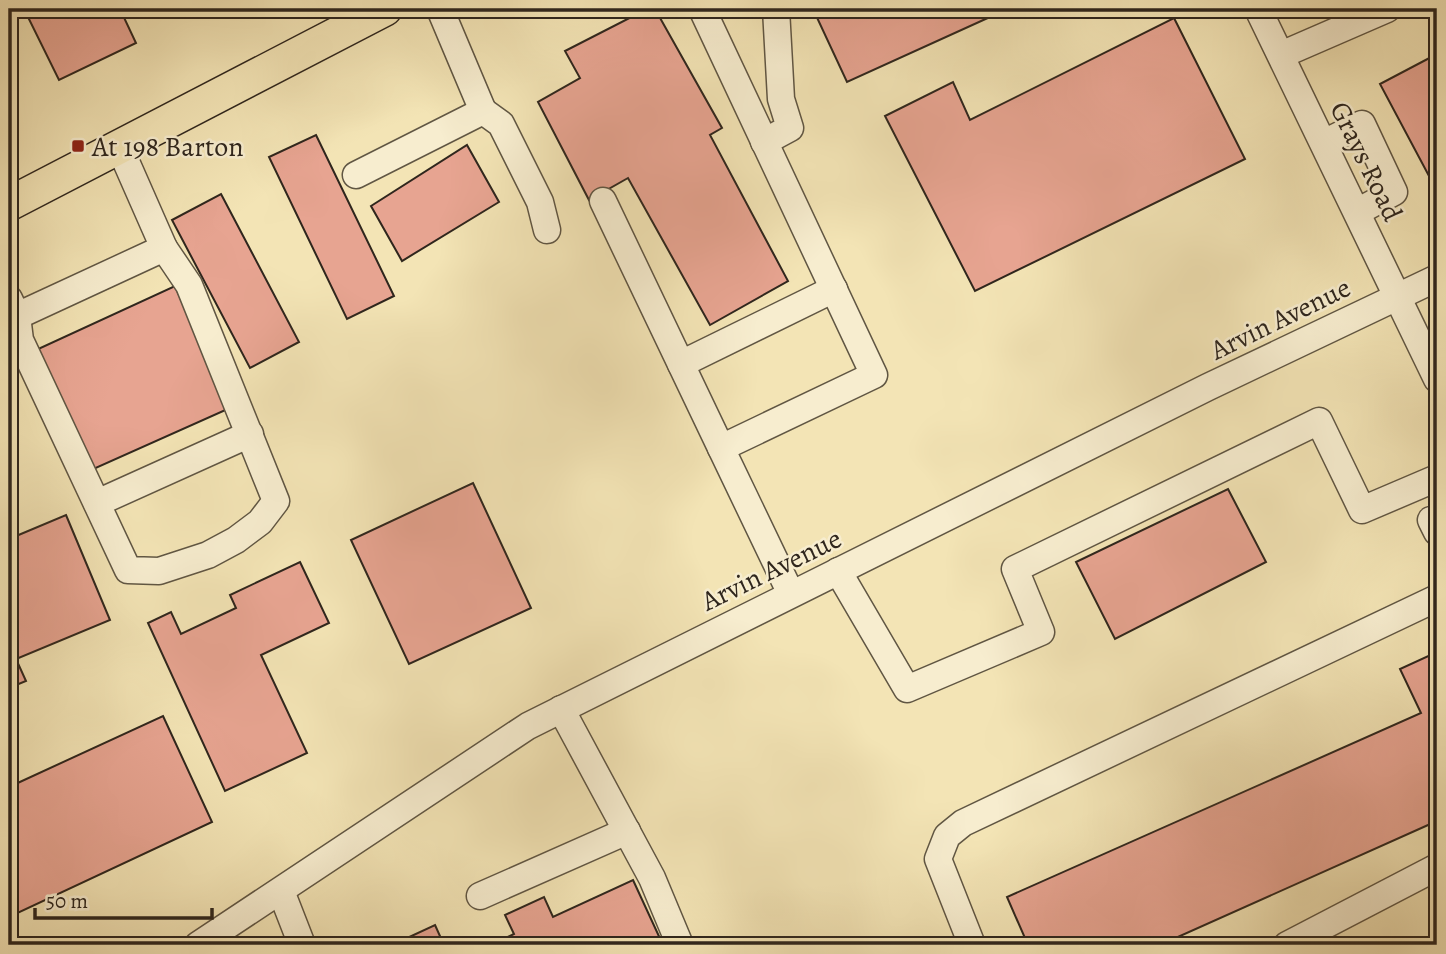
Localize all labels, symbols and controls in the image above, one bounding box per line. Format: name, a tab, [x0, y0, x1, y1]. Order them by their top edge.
street label: Grays Road	[1321, 95, 1412, 228]
place label: At 198 Barton	[91, 128, 244, 166]
marker: At 198 Barton	[70, 138, 86, 154]
street label: Arvin Avenue	[1203, 269, 1357, 370]
street label: Arvin Avenue	[694, 520, 848, 621]
scale bar	[35, 877, 212, 921]
text: 50 m	[46, 887, 88, 915]

